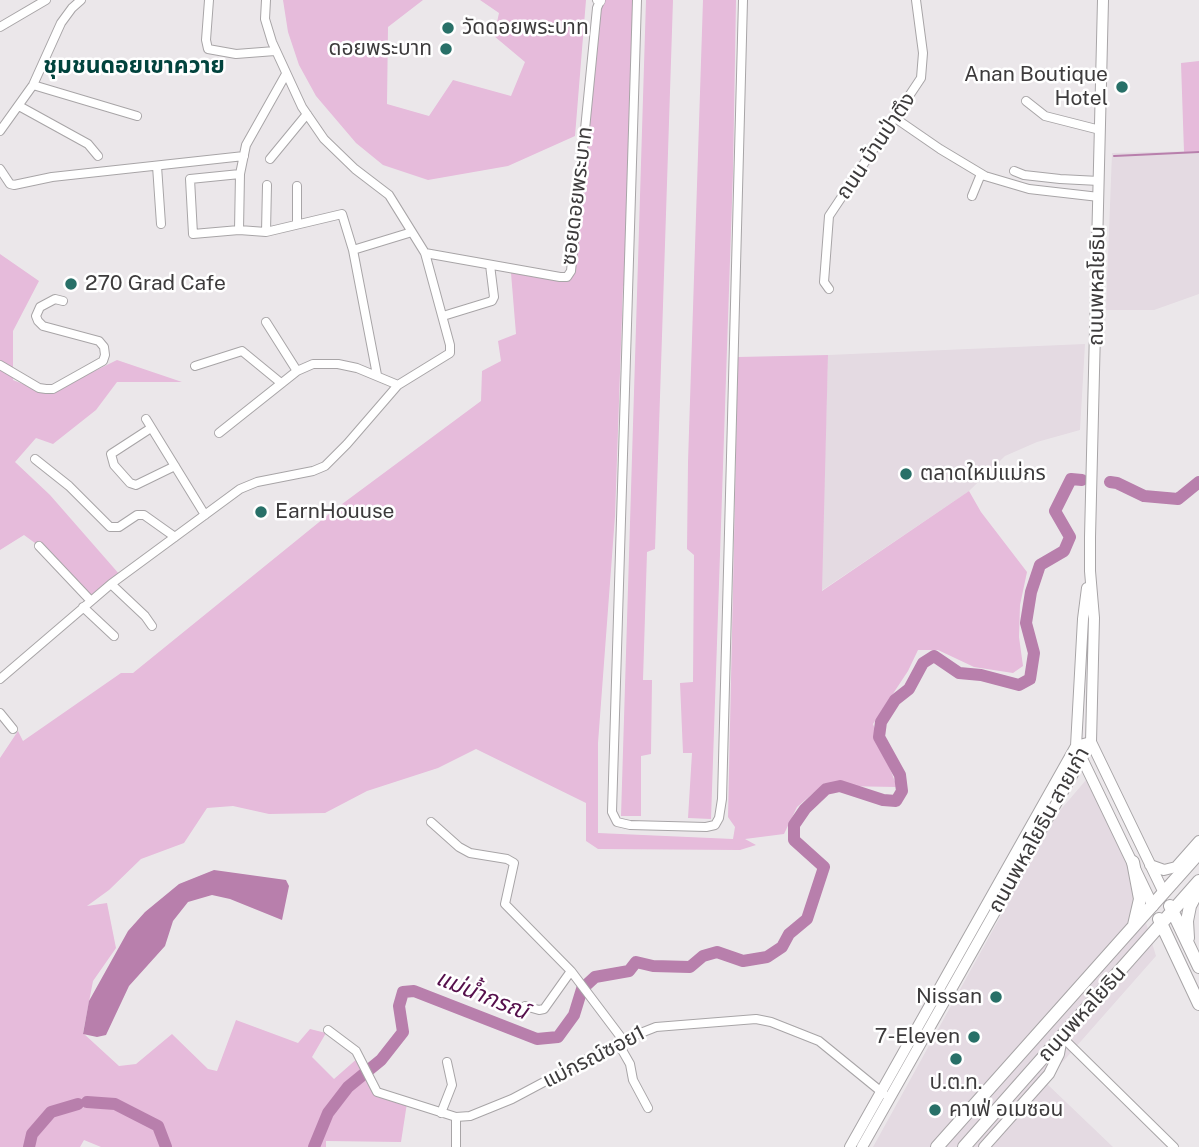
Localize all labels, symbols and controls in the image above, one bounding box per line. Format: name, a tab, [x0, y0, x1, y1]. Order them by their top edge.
place label: วัดดอยพระบาท	[462, 15, 589, 41]
marker: วัดดอยพระบาท	[440, 20, 456, 36]
place label: ดอยพระบาท	[329, 36, 432, 62]
marker: ดอยพระบาท	[438, 41, 454, 57]
district label: ชุมชนดอยเขาควาย	[43, 52, 225, 80]
place label: Anan Boutique Hotel	[964, 62, 1108, 112]
marker: Anan Boutique Hotel	[1114, 79, 1130, 95]
street label: ถนน บ้านป่าตึง	[831, 88, 921, 204]
street label: ซอยดอยพระบาท	[556, 125, 598, 267]
street label: ถนนพหลโยธิน	[1083, 226, 1111, 346]
place label: 270 Grad Cafe	[85, 271, 226, 297]
marker: 270 Grad Cafe	[63, 276, 79, 292]
place label: ตลาดใหม่แม่กร	[920, 461, 1046, 487]
marker: ตลาดใหม่แม่กร	[898, 466, 914, 482]
place label: EarnHouuse	[275, 499, 395, 525]
marker: EarnHouuse	[253, 504, 269, 520]
street label: ถนนพหลโยธิน สายเก่า	[983, 743, 1095, 917]
street label: ถนนพหลโยธิน	[1033, 961, 1131, 1067]
water label: แม่น้ำกรณ์	[432, 964, 532, 1026]
place label: Nissan	[916, 984, 982, 1010]
marker: Nissan	[988, 989, 1004, 1005]
street label: แม่กรณ์ซอย1	[539, 1020, 649, 1094]
place label: 7-Eleven	[875, 1024, 960, 1050]
marker: 7-Eleven	[966, 1029, 982, 1045]
marker: ป.ต.ท.	[948, 1051, 964, 1067]
place label: ป.ต.ท.	[929, 1070, 983, 1096]
place label: คาเฟ่ อเมซอน	[949, 1097, 1063, 1123]
marker: คาเฟ่ อเมซอน	[927, 1102, 943, 1118]

